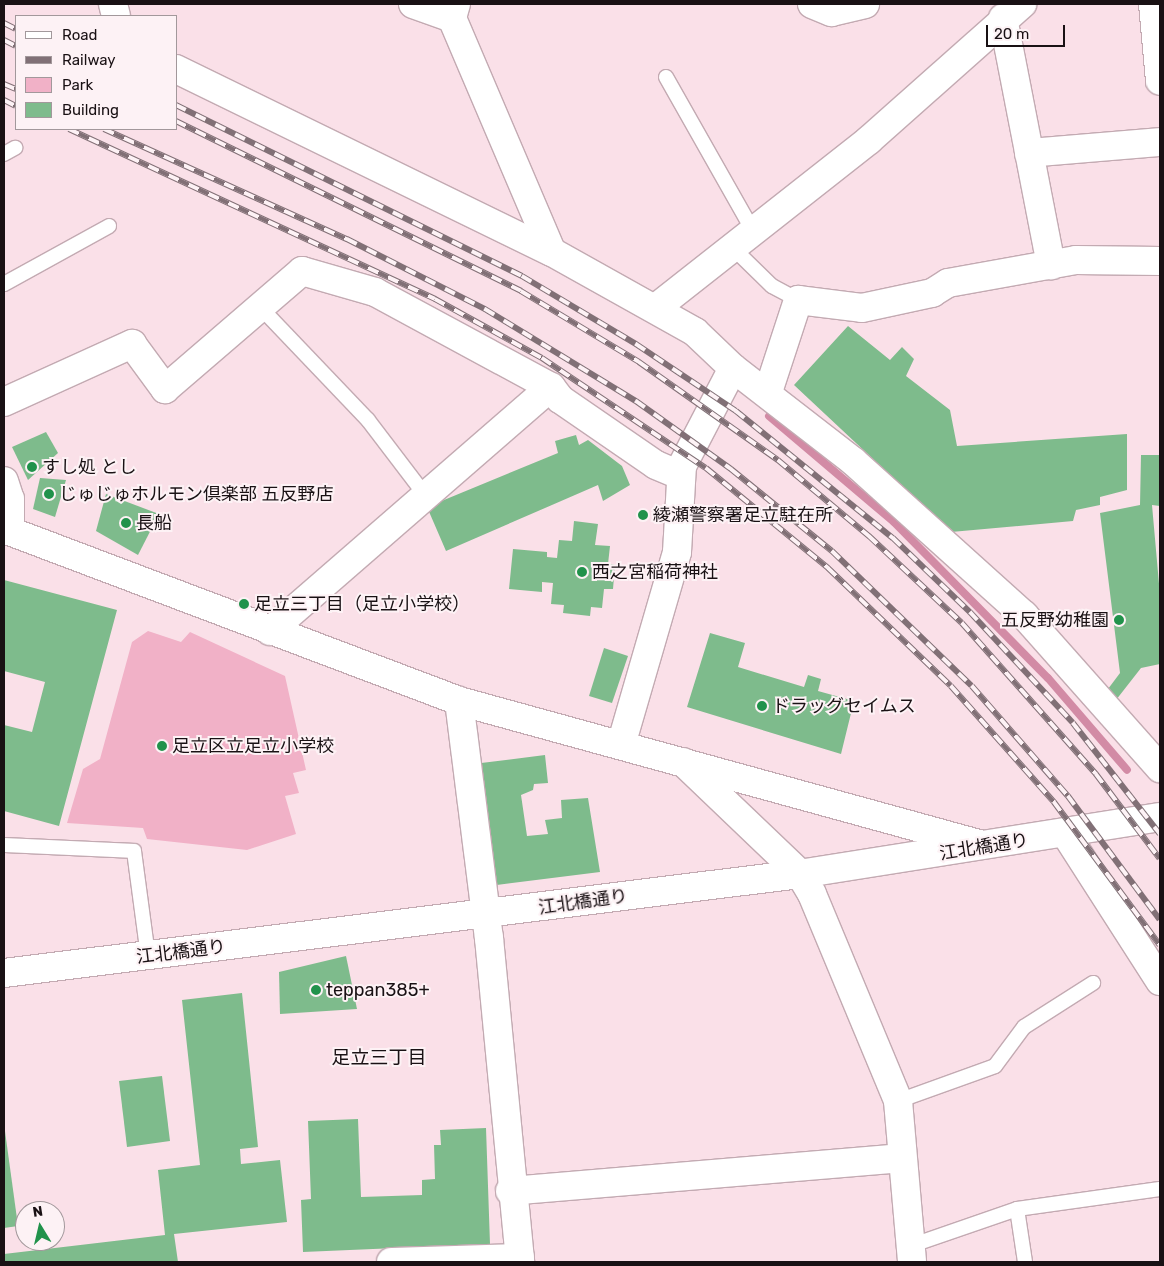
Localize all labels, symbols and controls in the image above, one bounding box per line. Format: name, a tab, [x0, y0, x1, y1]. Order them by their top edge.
legend	[15, 15, 178, 130]
scale bar	[989, 15, 1068, 47]
text: 20 m	[994, 25, 1029, 43]
text: Road	[62, 26, 98, 44]
text: Railway	[62, 51, 116, 69]
text: Park	[62, 76, 93, 94]
text: Building	[62, 101, 119, 119]
place label: すし処 とし	[42, 456, 136, 478]
marker: すし処 とし	[26, 461, 38, 473]
place label: じゅじゅホルモン倶楽部 五反野店	[59, 483, 333, 505]
marker: じゅじゅホルモン倶楽部 五反野店	[43, 488, 55, 500]
place label: 綾瀬警察署足立駐在所	[653, 504, 833, 526]
marker: 綾瀬警察署足立駐在所	[637, 509, 649, 521]
place label: 長船	[136, 512, 172, 534]
marker: 長船	[120, 517, 132, 529]
place label: 西之宮稲荷神社	[592, 561, 718, 583]
marker: 西之宮稲荷神社	[576, 566, 588, 578]
place label: 足立三丁目（足立小学校）	[254, 593, 470, 615]
marker: 足立三丁目（足立小学校）	[238, 598, 250, 610]
place label: 五反野幼稚園	[1001, 609, 1109, 631]
marker: 五反野幼稚園	[1113, 614, 1125, 626]
place label: ドラッグセイムス	[772, 695, 916, 717]
marker: ドラッグセイムス	[756, 700, 768, 712]
place label: 足立区立足立小学校	[172, 735, 334, 757]
marker: 足立区立足立小学校	[156, 740, 168, 752]
street label: 江北橋通り	[938, 829, 1030, 865]
street label: 江北橋通り	[537, 885, 629, 919]
street label: 江北橋通り	[135, 936, 227, 968]
place label: teppan385+	[326, 979, 430, 1001]
marker: teppan385+	[310, 984, 322, 996]
district label: 足立三丁目	[332, 1047, 426, 1069]
north arrow	[15, 1201, 65, 1251]
text: N	[31, 1202, 44, 1221]

